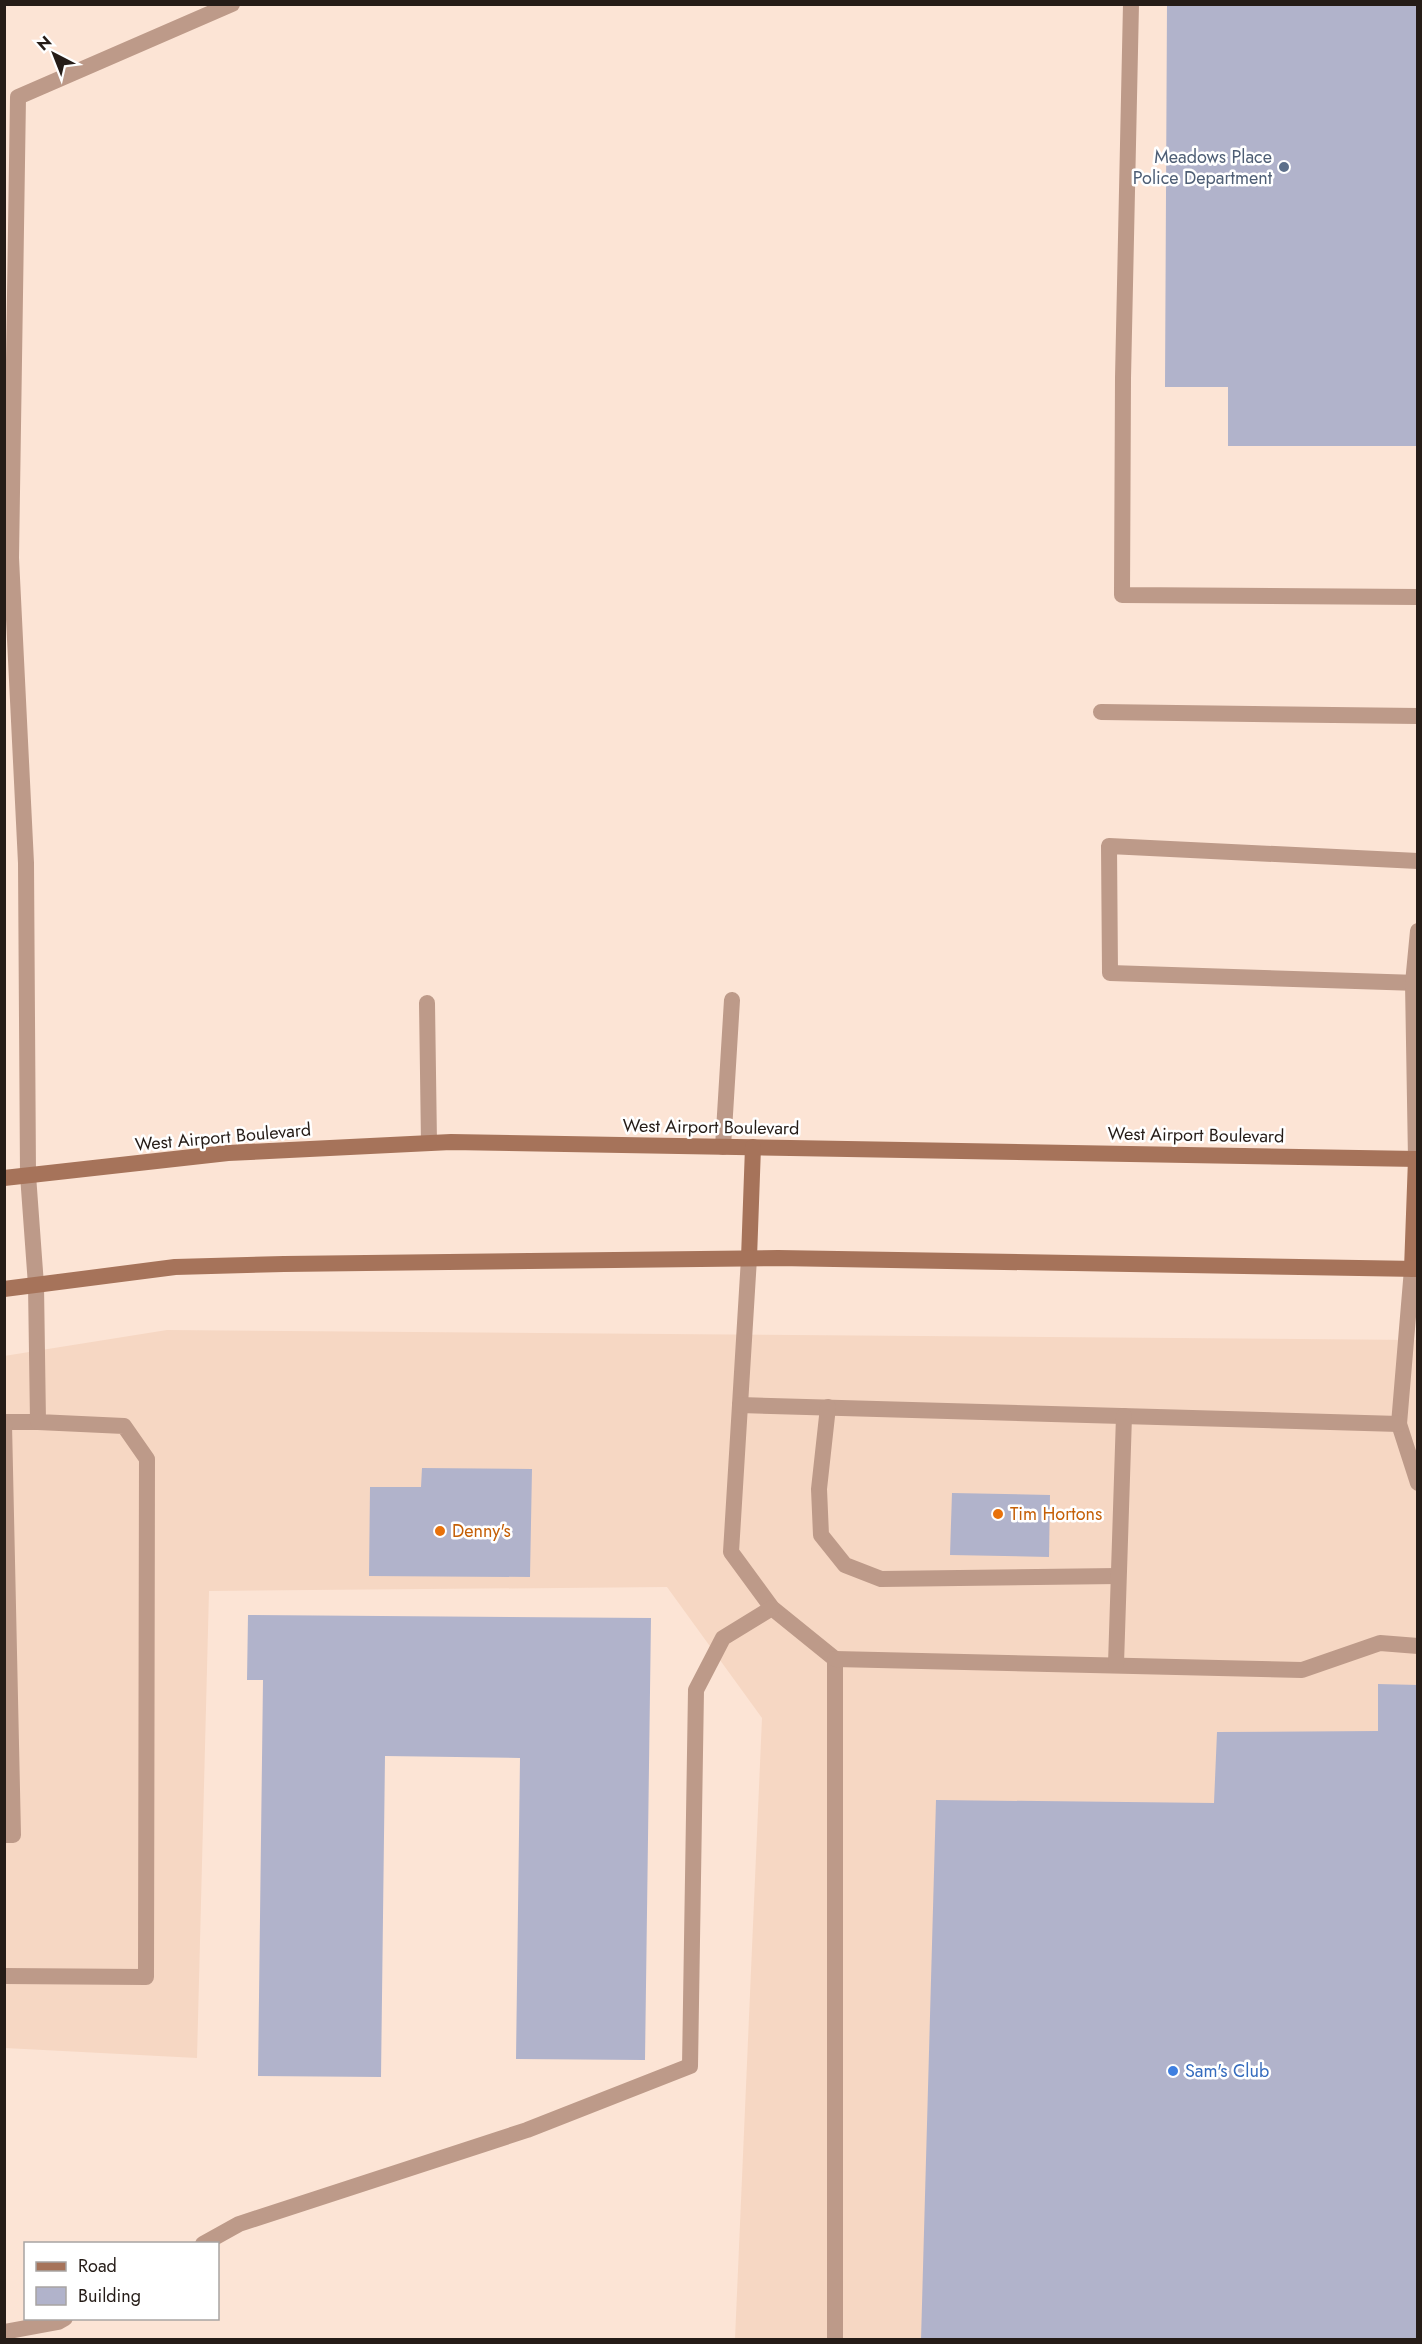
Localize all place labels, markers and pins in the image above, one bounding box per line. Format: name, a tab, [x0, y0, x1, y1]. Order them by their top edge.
place label: Meadows Place Police Department	[1133, 144, 1273, 191]
marker: Meadows Place Police Department	[1277, 160, 1291, 174]
place label: Tim Hortons	[1010, 1501, 1102, 1527]
marker: Tim Hortons	[991, 1507, 1005, 1521]
place label: Denny's	[452, 1518, 511, 1544]
marker: Denny's	[433, 1524, 447, 1538]
place label: Sam's Club	[1185, 2058, 1269, 2084]
marker: Sam's Club	[1166, 2064, 1180, 2078]

